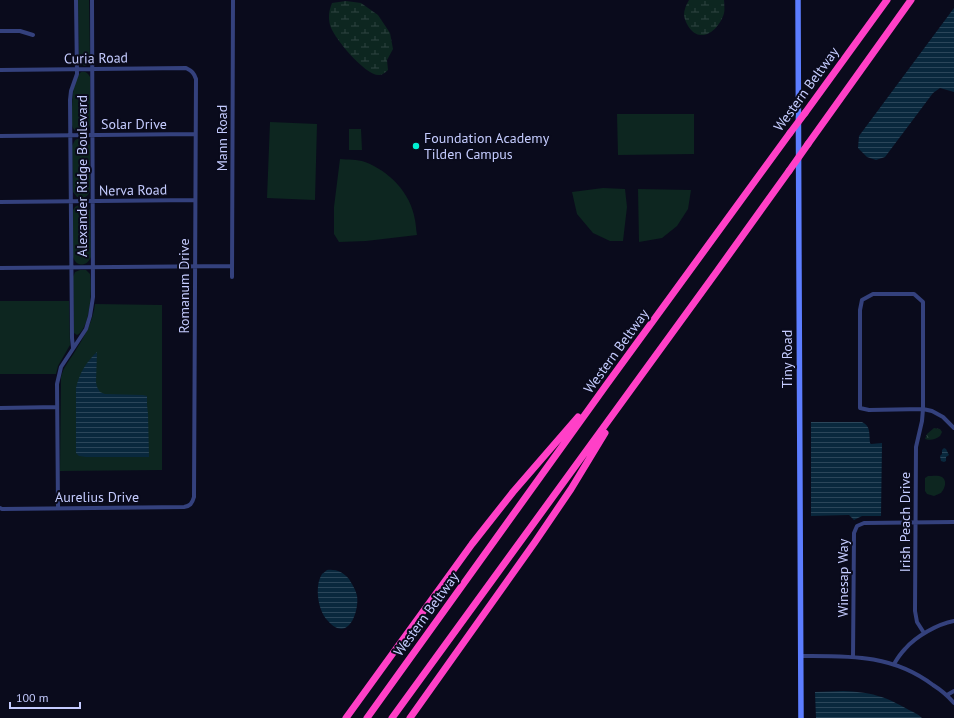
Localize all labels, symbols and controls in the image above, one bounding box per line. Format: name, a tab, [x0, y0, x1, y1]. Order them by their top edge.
street label: Western Beltway	[769, 43, 843, 135]
street label: Curia Road	[64, 48, 128, 68]
street label: Alexander Ridge Boulevard	[73, 95, 91, 257]
street label: Mann Road	[213, 105, 231, 171]
street label: Solar Drive	[101, 115, 167, 133]
place label: Foundation Academy Tilden Campus	[424, 129, 550, 163]
marker: Foundation Academy Tilden Campus	[411, 141, 421, 151]
street label: Nerva Road	[99, 180, 167, 200]
street label: Romanum Drive	[175, 238, 193, 334]
street label: Western Beltway	[579, 305, 653, 397]
street label: Tiny Road	[778, 330, 796, 388]
street label: Irish Peach Drive	[896, 472, 914, 572]
street label: Aurelius Drive	[55, 488, 139, 506]
street label: Winesap Way	[834, 538, 852, 617]
street label: Western Beltway	[389, 568, 463, 660]
scale bar	[10, 684, 80, 710]
text: 100 m	[16, 690, 49, 705]

